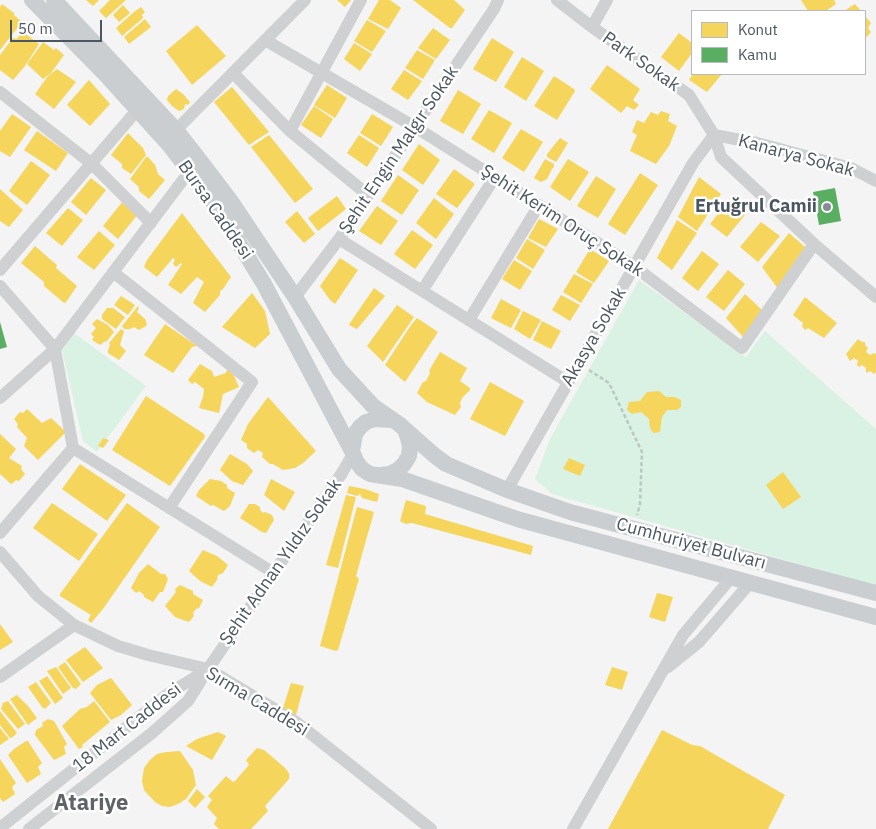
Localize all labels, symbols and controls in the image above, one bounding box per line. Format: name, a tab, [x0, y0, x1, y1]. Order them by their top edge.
scale bar	[12, 10, 105, 42]
legend	[691, 10, 866, 75]
text: 50 m	[18, 19, 53, 38]
text: Konut	[738, 20, 778, 39]
street label: Park Sokak	[598, 27, 684, 97]
text: Kamu	[738, 45, 777, 64]
street label: Şehit Engin Malgır Sokak	[335, 62, 463, 238]
street label: Kanarya Sokak	[736, 130, 856, 182]
street label: Bursa Caddesi	[173, 156, 257, 264]
street label: Şehit Kerim Oruç Sokak	[477, 160, 647, 282]
place label: Ertuğrul Camii	[695, 196, 817, 218]
marker: Ertuğrul Camii	[821, 201, 833, 213]
street label: Akasya Sokak	[557, 284, 631, 390]
street label: Şehit Adnan Yıldız Sokak	[215, 475, 347, 649]
street label: Cumhuriyet Bulvarı	[614, 514, 768, 574]
street label: Sırma Caddesi	[202, 663, 312, 741]
street label: 18 Mart Caddesi	[68, 679, 186, 777]
district label: Atariye	[54, 791, 128, 817]

